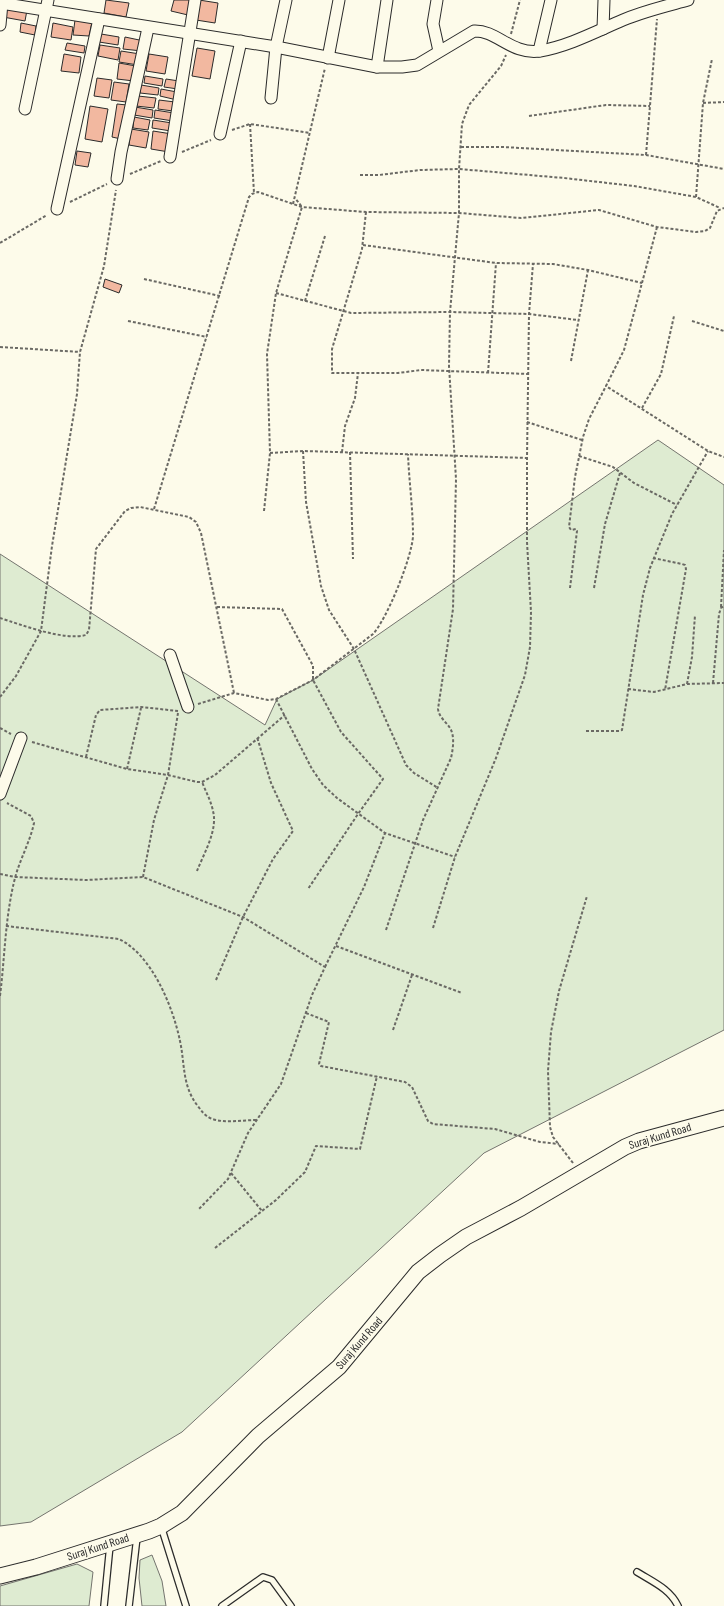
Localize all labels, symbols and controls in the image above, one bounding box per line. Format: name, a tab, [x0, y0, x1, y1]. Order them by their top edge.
street label: Suraj Kund Road	[627, 1120, 693, 1153]
street label: Suraj Kund Road	[333, 1314, 386, 1373]
street label: Suraj Kund Road	[65, 1530, 131, 1565]

